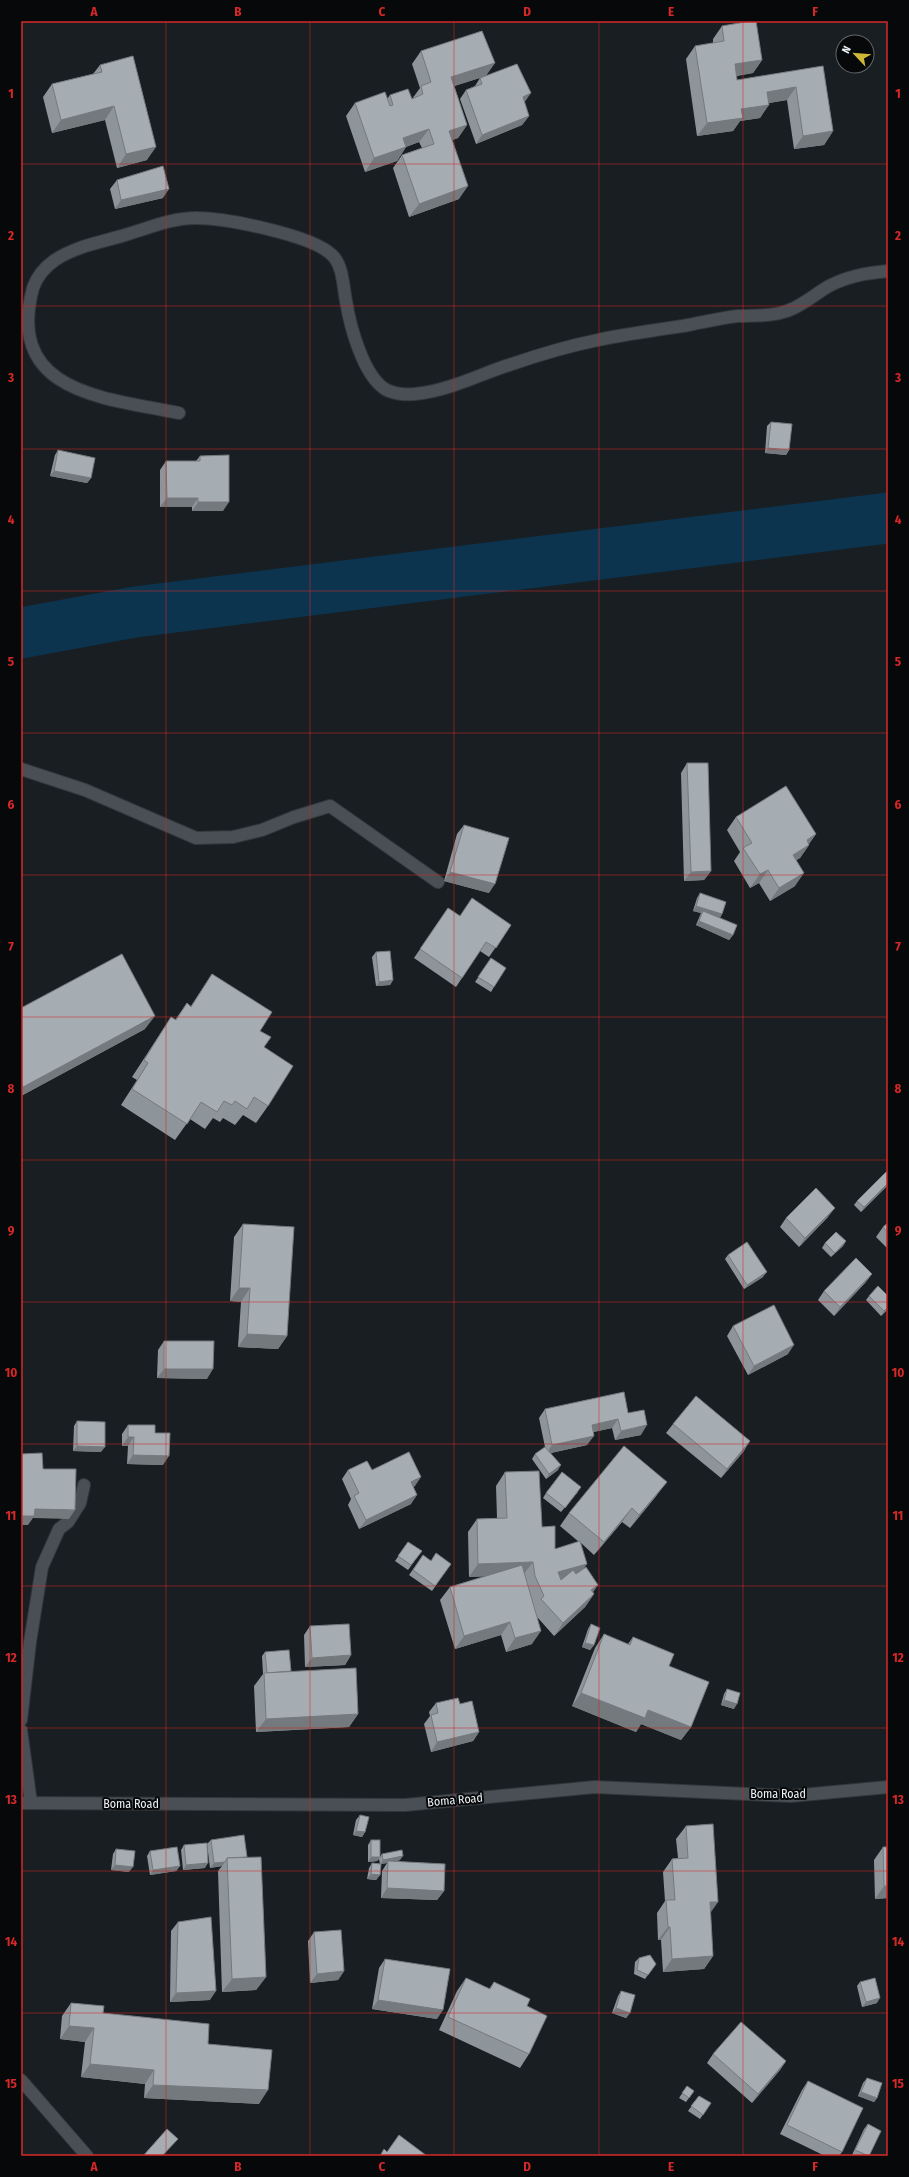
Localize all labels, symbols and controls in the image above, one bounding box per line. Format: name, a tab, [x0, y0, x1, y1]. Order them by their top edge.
text: A	[89, 4, 98, 19]
text: B	[234, 4, 242, 19]
text: C	[379, 4, 386, 19]
text: D	[523, 4, 531, 19]
text: E	[668, 4, 674, 19]
text: F	[812, 4, 818, 19]
north arrow	[835, 34, 875, 74]
text: N	[839, 44, 854, 56]
text: 1	[8, 86, 14, 101]
text: 1	[895, 86, 901, 101]
text: 2	[7, 228, 14, 243]
text: 2	[894, 228, 901, 243]
text: 3	[7, 370, 14, 385]
text: 3	[894, 370, 901, 385]
text: 4	[8, 512, 15, 527]
text: 4	[895, 512, 902, 527]
text: 5	[8, 654, 14, 669]
text: 5	[895, 654, 901, 669]
text: 6	[8, 797, 15, 812]
text: 6	[895, 797, 902, 812]
text: 7	[8, 939, 14, 954]
text: 7	[895, 939, 901, 954]
text: 8	[8, 1081, 15, 1096]
text: 8	[895, 1081, 902, 1096]
text: 9	[8, 1223, 15, 1238]
text: 9	[895, 1223, 902, 1238]
text: 10	[5, 1365, 17, 1380]
text: 10	[892, 1365, 904, 1380]
text: 11	[6, 1508, 16, 1523]
text: 11	[893, 1508, 903, 1523]
text: 12	[5, 1650, 17, 1665]
text: 12	[892, 1650, 904, 1665]
street label: Boma Road	[750, 1787, 806, 1801]
street label: Boma Road	[427, 1791, 483, 1809]
text: 13	[5, 1792, 17, 1807]
text: 13	[892, 1792, 904, 1807]
street label: Boma Road	[103, 1797, 159, 1811]
text: 14	[5, 1934, 17, 1949]
text: 14	[892, 1934, 904, 1949]
text: 15	[5, 2076, 17, 2091]
text: 15	[892, 2076, 904, 2091]
text: A	[89, 2159, 98, 2174]
text: B	[234, 2159, 242, 2174]
text: C	[379, 2159, 386, 2174]
text: D	[523, 2159, 531, 2174]
text: E	[668, 2159, 674, 2174]
text: F	[812, 2159, 818, 2174]

